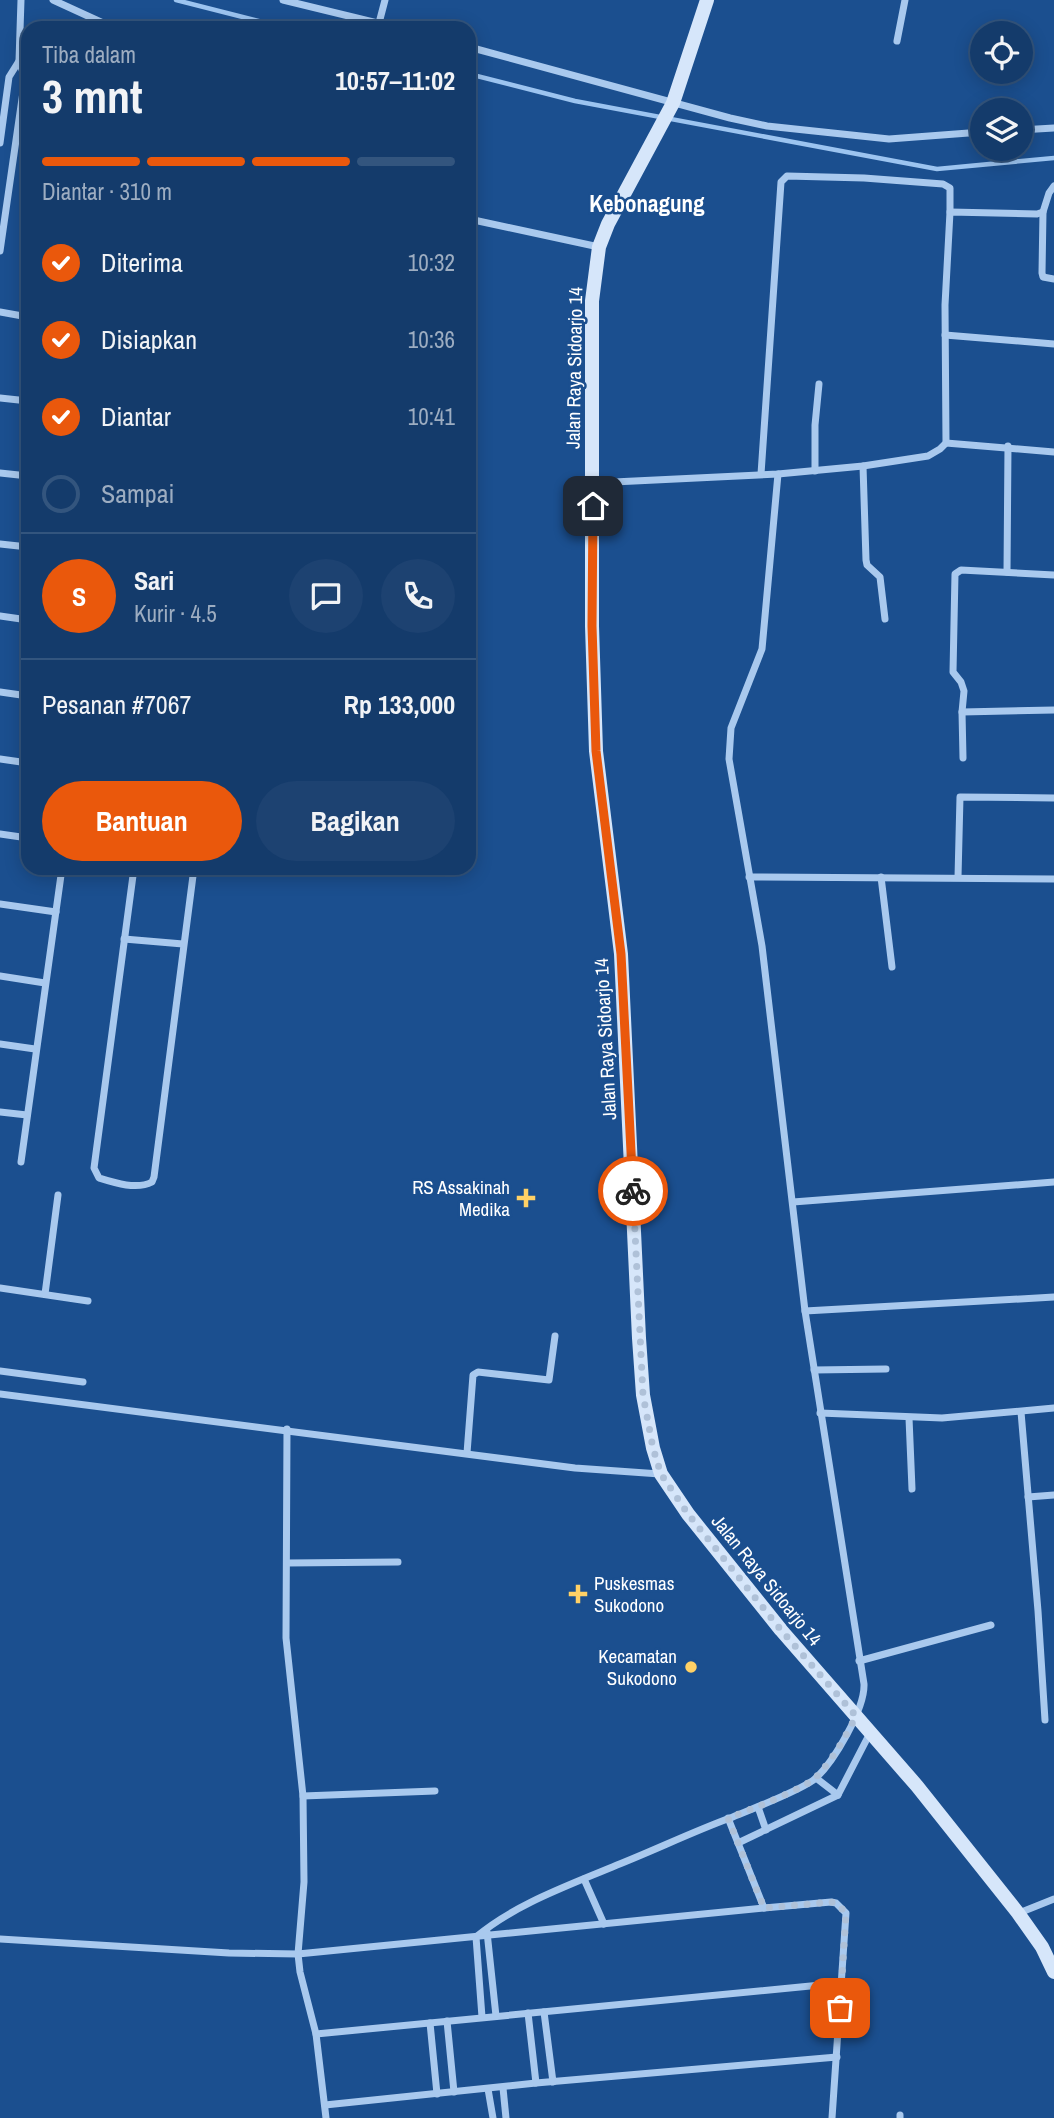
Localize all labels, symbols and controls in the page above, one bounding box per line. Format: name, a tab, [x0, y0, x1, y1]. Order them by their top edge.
map controls	[970, 21, 1033, 161]
button: locate	[970, 21, 1033, 84]
text: Tiba dalam	[42, 39, 136, 70]
text: 10:57–11:02	[335, 63, 455, 98]
text: 3 mnt	[42, 65, 143, 127]
button: layers	[970, 98, 1033, 161]
text: Diantar · 310 m	[42, 176, 172, 207]
district label: Kebonagung	[589, 188, 705, 219]
icon: check	[42, 244, 80, 282]
text: Diterima	[101, 245, 183, 280]
text: 10:32	[408, 247, 455, 278]
street label: Jalan Raya Sidoarjo 14	[560, 286, 588, 449]
icon: check	[42, 321, 80, 359]
text: Disiapkan	[101, 322, 197, 357]
text: 10:36	[408, 324, 455, 355]
icon: check	[42, 398, 80, 436]
text: Diantar	[101, 399, 171, 434]
text: 10:41	[408, 401, 455, 432]
text: Sampai	[101, 476, 174, 511]
pin	[563, 476, 623, 536]
icon: home	[574, 487, 612, 525]
button: chat	[289, 559, 363, 633]
button: phone	[381, 559, 455, 633]
text: Sari	[134, 563, 174, 598]
text: S	[72, 579, 86, 614]
text: Kurir · 4.5	[134, 598, 217, 629]
text: Pesanan #7067	[42, 687, 191, 722]
text: Rp 133,000	[344, 687, 455, 722]
button: Bantuan	[42, 781, 242, 861]
button: Bagikan	[256, 781, 455, 861]
street label: Jalan Raya Sidoarjo 14	[588, 957, 622, 1121]
courier	[598, 1156, 668, 1226]
icon: bike	[614, 1172, 652, 1210]
place label: RS Assakinah Medika	[412, 1174, 510, 1222]
marker: RS Assakinah Medika	[516, 1188, 536, 1208]
street label: Jalan Raya Sidoarjo 14	[706, 1509, 828, 1651]
place label: Puskesmas Sukodono	[594, 1570, 675, 1618]
marker: Puskesmas Sukodono	[568, 1584, 588, 1604]
place label: Kecamatan Sukodono	[598, 1643, 677, 1691]
marker: Kecamatan Sukodono	[683, 1659, 699, 1675]
pin	[810, 1978, 870, 2038]
icon: bag	[821, 1989, 859, 2027]

